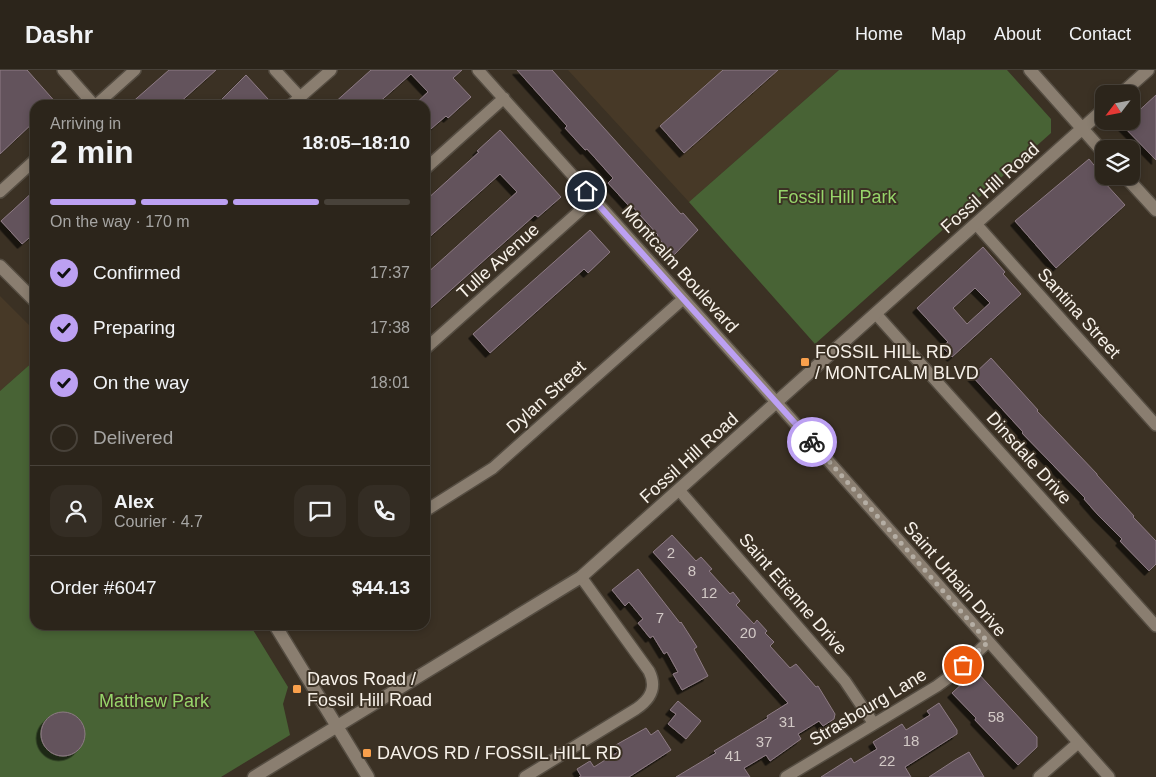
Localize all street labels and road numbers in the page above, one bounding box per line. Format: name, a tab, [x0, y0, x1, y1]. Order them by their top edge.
street label: Fossil Hill Road	[937, 139, 1043, 237]
street label: Montcalm Boulevard	[618, 201, 742, 337]
street label: Tulle Avenue	[453, 219, 543, 303]
street label: Santina Street	[1033, 264, 1125, 362]
street label: Dylan Street	[503, 356, 589, 438]
street label: Dinsdale Drive	[982, 408, 1076, 508]
street label: Fossil Hill Road	[636, 409, 742, 507]
street label: Saint Urbain Drive	[900, 517, 1010, 641]
street label: Saint Etienne Drive	[735, 529, 851, 659]
street label: Strasbourg Lane	[806, 664, 930, 750]

